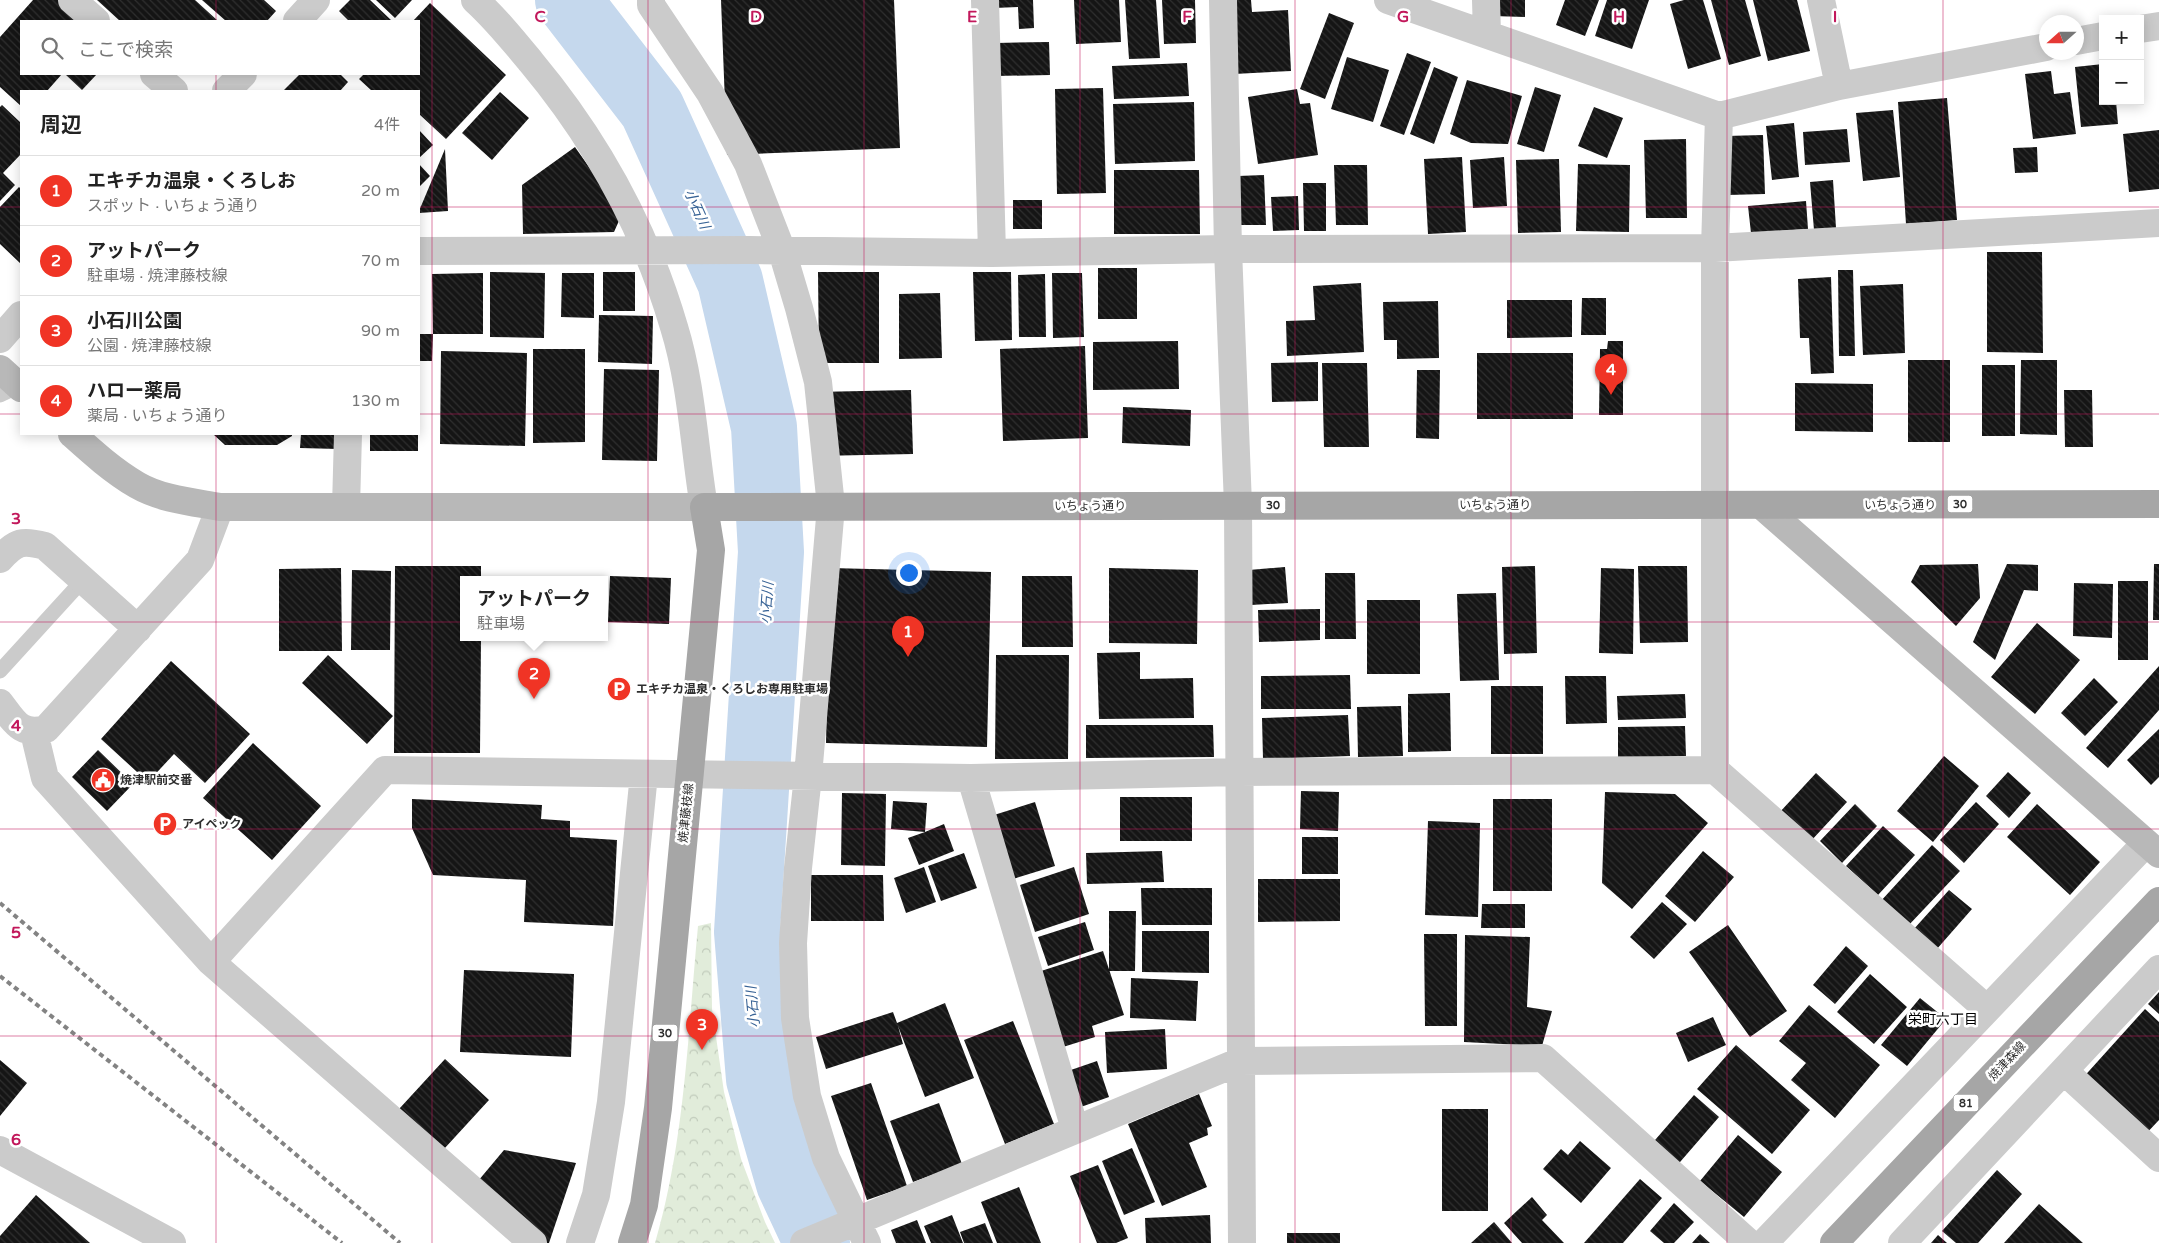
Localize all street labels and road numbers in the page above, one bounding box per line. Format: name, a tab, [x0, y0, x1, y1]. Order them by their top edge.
road number: 30	[1260, 496, 1286, 514]
road number: 30	[1948, 496, 1972, 512]
street label: いちょう通り	[1459, 498, 1531, 512]
street label: いちょう通り	[1864, 498, 1936, 512]
street label: いちょう通り	[1054, 499, 1126, 513]
street label: 焼津藤枝線	[676, 782, 696, 844]
road number: 30	[652, 1024, 678, 1042]
street label: 焼津森線	[1986, 1039, 2028, 1083]
road number: 81	[1954, 1094, 1978, 1112]

